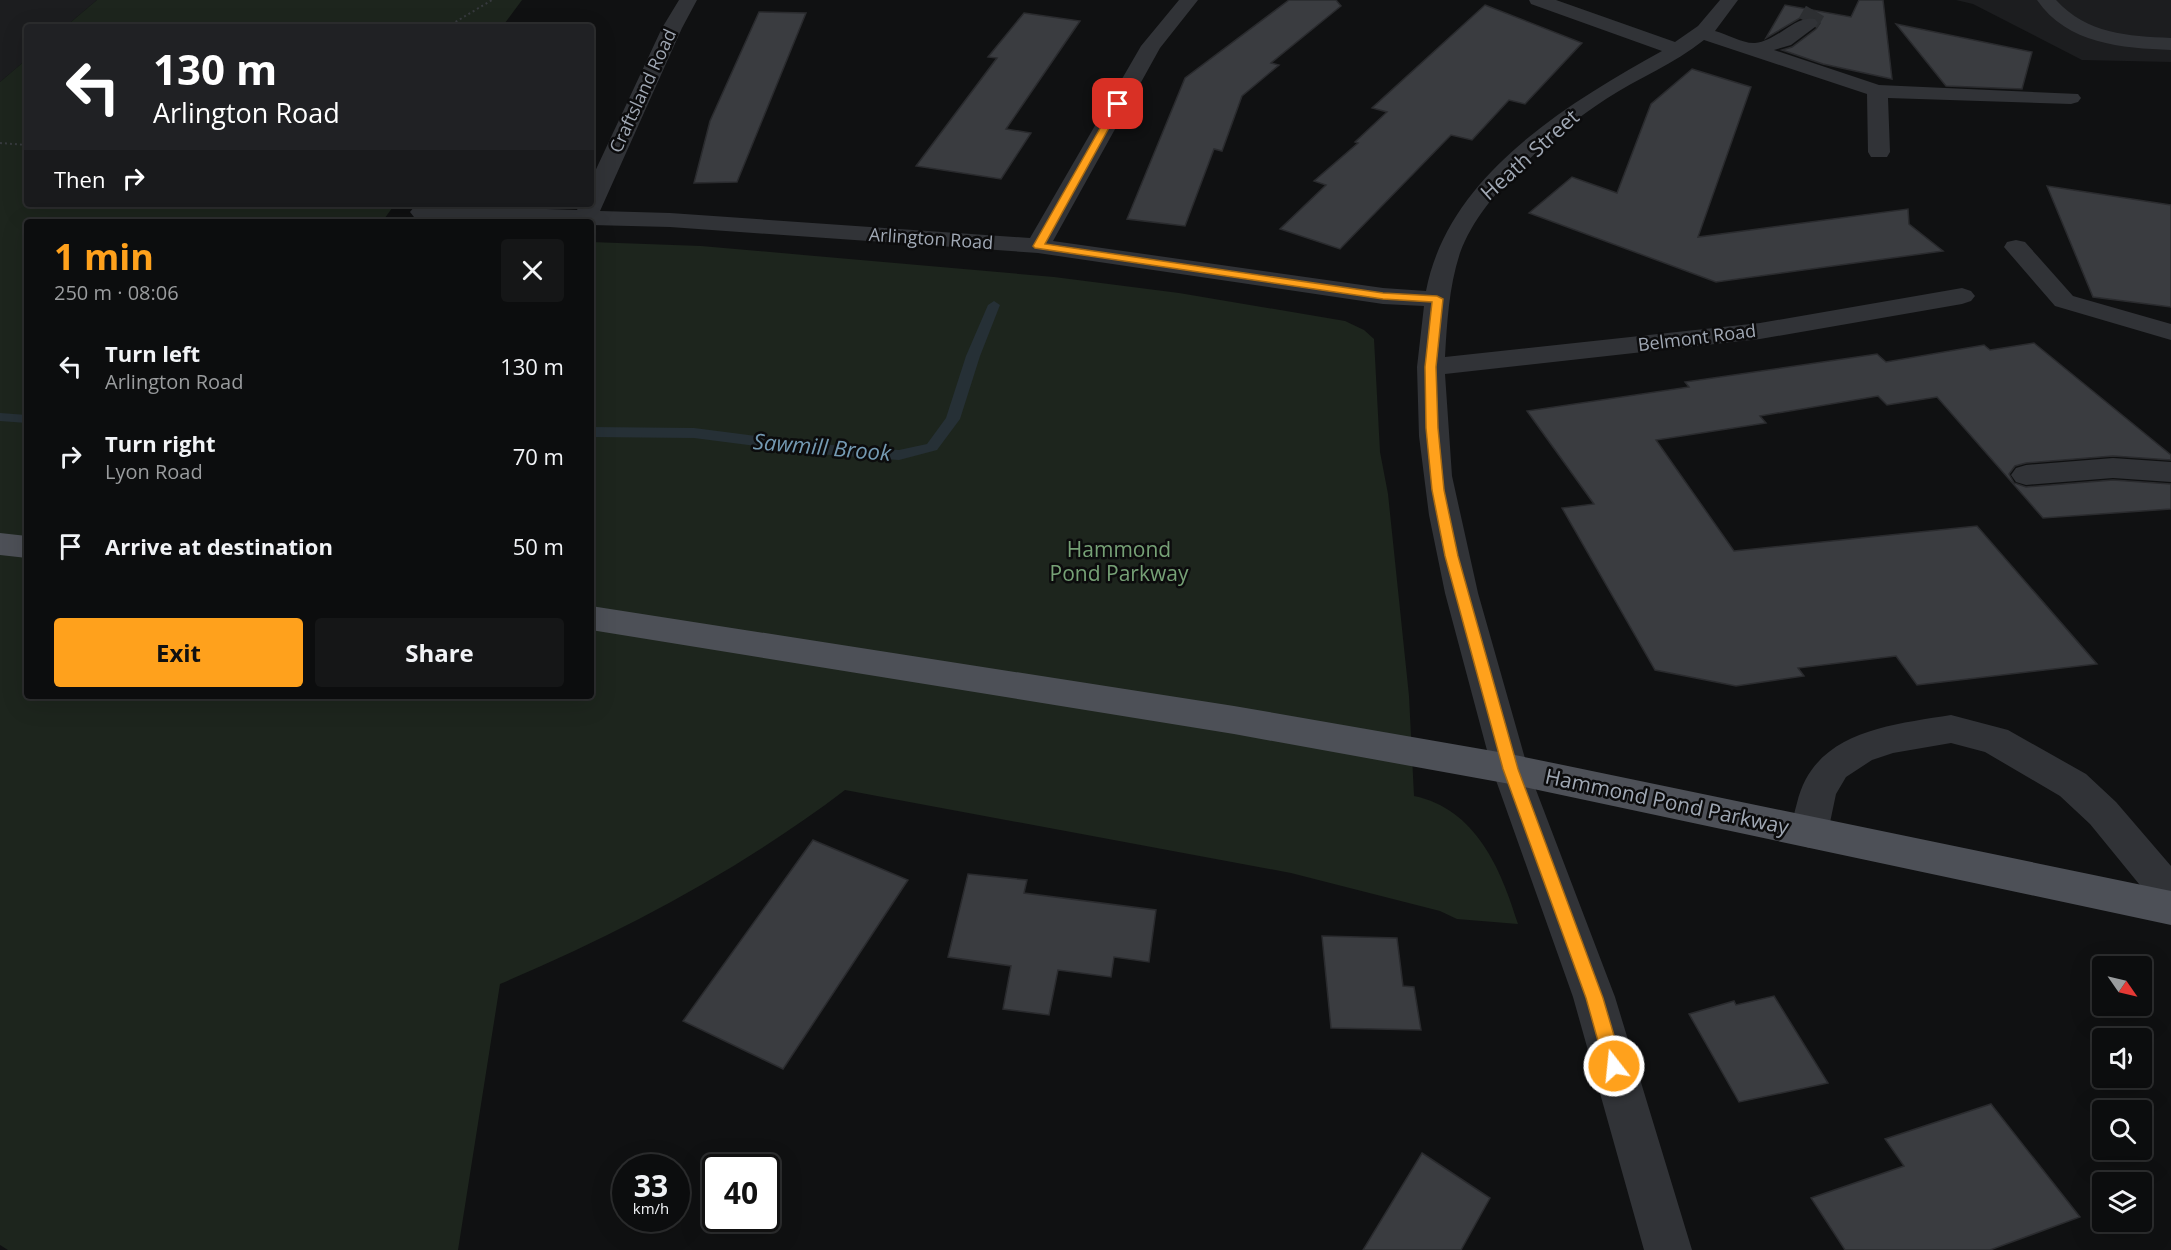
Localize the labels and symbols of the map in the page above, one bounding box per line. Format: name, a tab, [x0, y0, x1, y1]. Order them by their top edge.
street label: Craftsland Road	[603, 25, 681, 156]
pin	[1092, 78, 1143, 129]
street label: Heath Street	[1474, 103, 1585, 206]
street label: Arlington Road	[868, 222, 994, 254]
street label: Belmont Road	[1636, 318, 1757, 356]
water label: Sawmill Brook	[752, 425, 893, 467]
park label: Hammond Pond Parkway	[1050, 535, 1189, 587]
street label: Hammond Pond Parkway	[1543, 761, 1792, 841]
north arrow	[2092, 956, 2152, 1016]
position arrow	[1582, 1034, 1646, 1098]
speed limit sign: 40	[702, 1154, 780, 1232]

